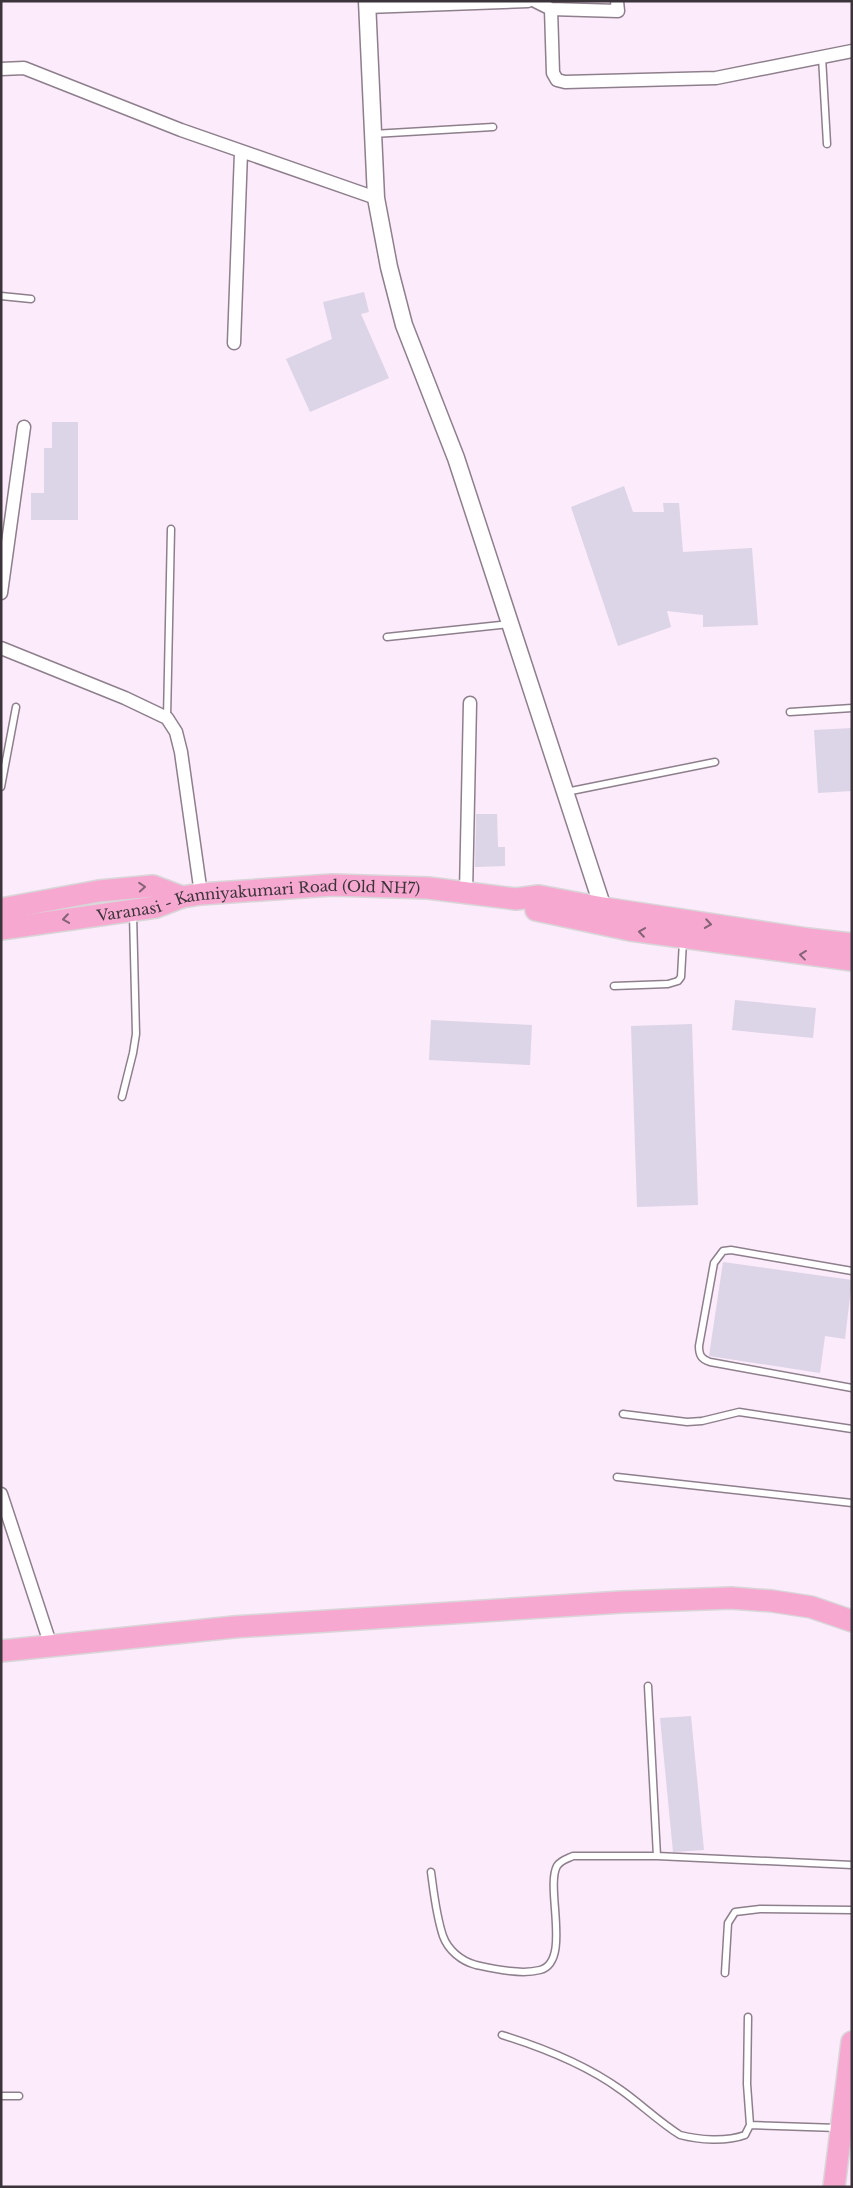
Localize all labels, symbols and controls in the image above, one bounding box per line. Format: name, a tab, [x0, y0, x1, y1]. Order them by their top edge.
street label: Varanasi - Kanniyakumari Road (Old NH7)	[95, 875, 420, 925]
one-way arrow	[138, 882, 146, 893]
one-way arrow	[62, 914, 71, 924]
one-way arrow	[704, 918, 712, 929]
one-way arrow	[638, 927, 647, 937]
one-way arrow	[799, 950, 807, 961]

